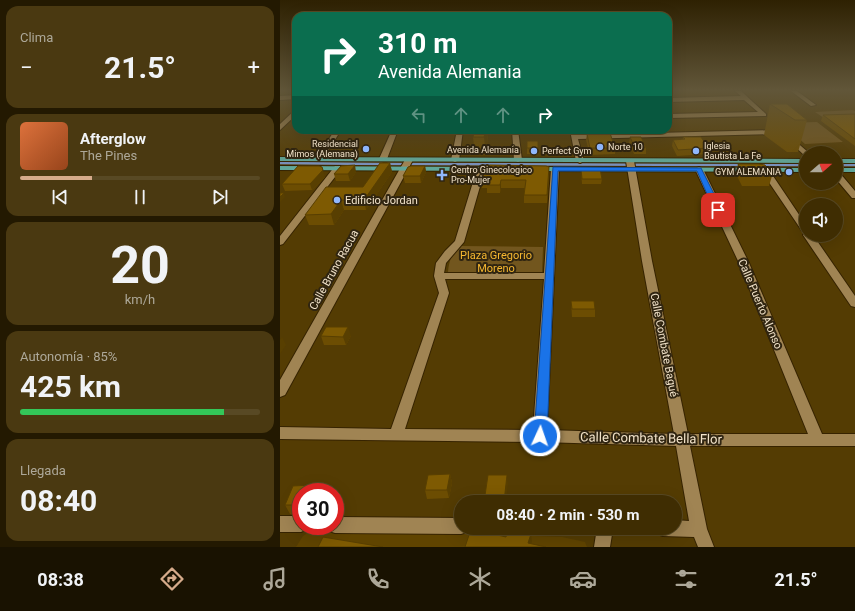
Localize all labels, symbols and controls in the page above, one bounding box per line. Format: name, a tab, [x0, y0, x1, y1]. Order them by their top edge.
text: 310 m	[378, 27, 457, 60]
icon: right	[312, 28, 364, 80]
text: Clima	[20, 30, 53, 45]
text: 21.5°	[104, 50, 176, 85]
text: −	[20, 55, 33, 80]
text: +	[248, 55, 260, 80]
text: Avenida Alemania	[378, 61, 522, 82]
icon: left	[408, 104, 430, 126]
icon: ahead	[450, 104, 472, 126]
icon: ahead	[492, 104, 514, 126]
icon: right	[534, 104, 556, 126]
text: Afterglow	[80, 130, 146, 148]
place label: Residencial Mimos (Alemana)	[286, 139, 358, 160]
place label: Iglesia Bautista La Fe	[704, 141, 761, 161]
marker: Norte 10	[595, 142, 605, 152]
place label: Norte 10	[608, 142, 643, 152]
marker: Residencial Mimos (Alemana)	[361, 144, 371, 154]
street label: Avenida Alemania	[447, 145, 519, 155]
marker: Perfect Gym	[529, 146, 539, 156]
place label: Perfect Gym	[542, 146, 592, 156]
marker: Iglesia Bautista La Fe	[691, 146, 701, 156]
north arrow	[799, 146, 843, 190]
map controls	[799, 146, 843, 242]
text: The Pines	[80, 148, 137, 163]
place label: Centro Ginecologico Pro-Mujer	[451, 165, 532, 185]
place label: GYM ALEMANIA	[715, 167, 781, 177]
marker: GYM ALEMANIA	[784, 167, 794, 177]
marker: Centro Ginecologico Pro-Mujer	[436, 169, 448, 181]
icon: previous	[49, 186, 71, 208]
icon: pause	[129, 186, 151, 208]
icon: next	[209, 186, 231, 208]
pin	[701, 193, 735, 227]
place label: Edificio Jordan	[345, 194, 418, 207]
marker: Edificio Jordan	[332, 195, 342, 205]
button: sound	[799, 198, 843, 242]
icon: arrive	[707, 199, 729, 221]
street label: Calle Bruno Racua	[307, 228, 361, 312]
text: 20	[110, 235, 170, 296]
park label: Plaza Gregorio Moreno	[460, 249, 532, 275]
street label: Calle Puerto Alonso	[735, 257, 785, 351]
text: km/h	[125, 292, 155, 307]
street label: Calle Combate Bagué	[648, 292, 680, 398]
text: Autonomía · 85%	[20, 349, 117, 364]
text: 425 km	[20, 369, 121, 404]
position arrow	[519, 415, 561, 457]
street label: Calle Combate Bella Flor	[580, 429, 723, 447]
text: Llegada	[20, 463, 66, 478]
text: 08:40	[20, 483, 97, 518]
speed limit sign: 30	[292, 483, 344, 535]
text: 08:40 · 2 min · 530 m	[497, 506, 639, 524]
icon: directions	[158, 565, 186, 593]
icon: music	[261, 565, 289, 593]
icon: phone	[364, 565, 392, 593]
icon: climate	[466, 565, 494, 593]
icon: car	[569, 565, 597, 593]
icon: filters	[672, 565, 700, 593]
text: 08:38	[37, 569, 84, 590]
text: 21.5°	[774, 569, 818, 590]

